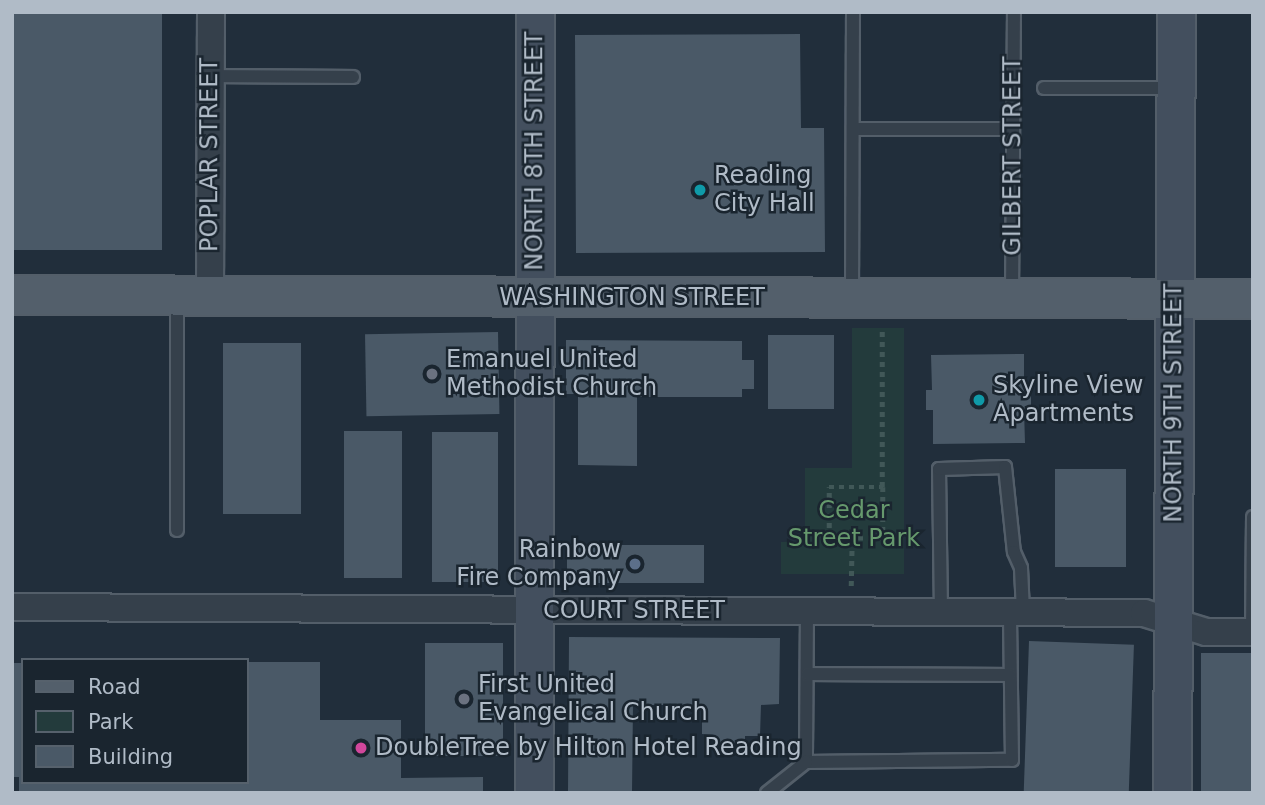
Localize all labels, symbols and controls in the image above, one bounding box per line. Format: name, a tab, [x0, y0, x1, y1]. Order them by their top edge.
street label: NORTH 8TH STREET	[521, 31, 549, 271]
street label: GILBERT STREET	[999, 56, 1027, 256]
street label: POPLAR STREET	[196, 58, 224, 252]
place label: Reading City Hall	[714, 162, 815, 218]
marker: Reading City Hall	[692, 182, 708, 198]
street label: NORTH 9TH STREET	[1160, 283, 1188, 523]
street label: WASHINGTON STREET	[499, 284, 765, 312]
place label: Emanuel United Methodist Church	[446, 346, 657, 402]
marker: Emanuel United Methodist Church	[424, 366, 440, 382]
place label: Skyline View Apartments	[993, 372, 1143, 428]
marker: Skyline View Apartments	[971, 392, 987, 408]
park label: Cedar Street Park	[788, 497, 920, 553]
place label: Rainbow Fire Company	[456, 536, 621, 592]
marker: Rainbow Fire Company	[627, 556, 643, 572]
street label: COURT STREET	[543, 597, 725, 625]
legend	[21, 658, 248, 784]
place label: First United Evangelical Church	[478, 671, 708, 727]
text: Road	[88, 675, 141, 699]
marker: First United Evangelical Church	[456, 691, 472, 707]
text: Park	[88, 710, 133, 734]
place label: DoubleTree by Hilton Hotel Reading	[375, 734, 802, 762]
marker: DoubleTree by Hilton Hotel Reading	[353, 740, 369, 756]
text: Building	[88, 745, 173, 769]

